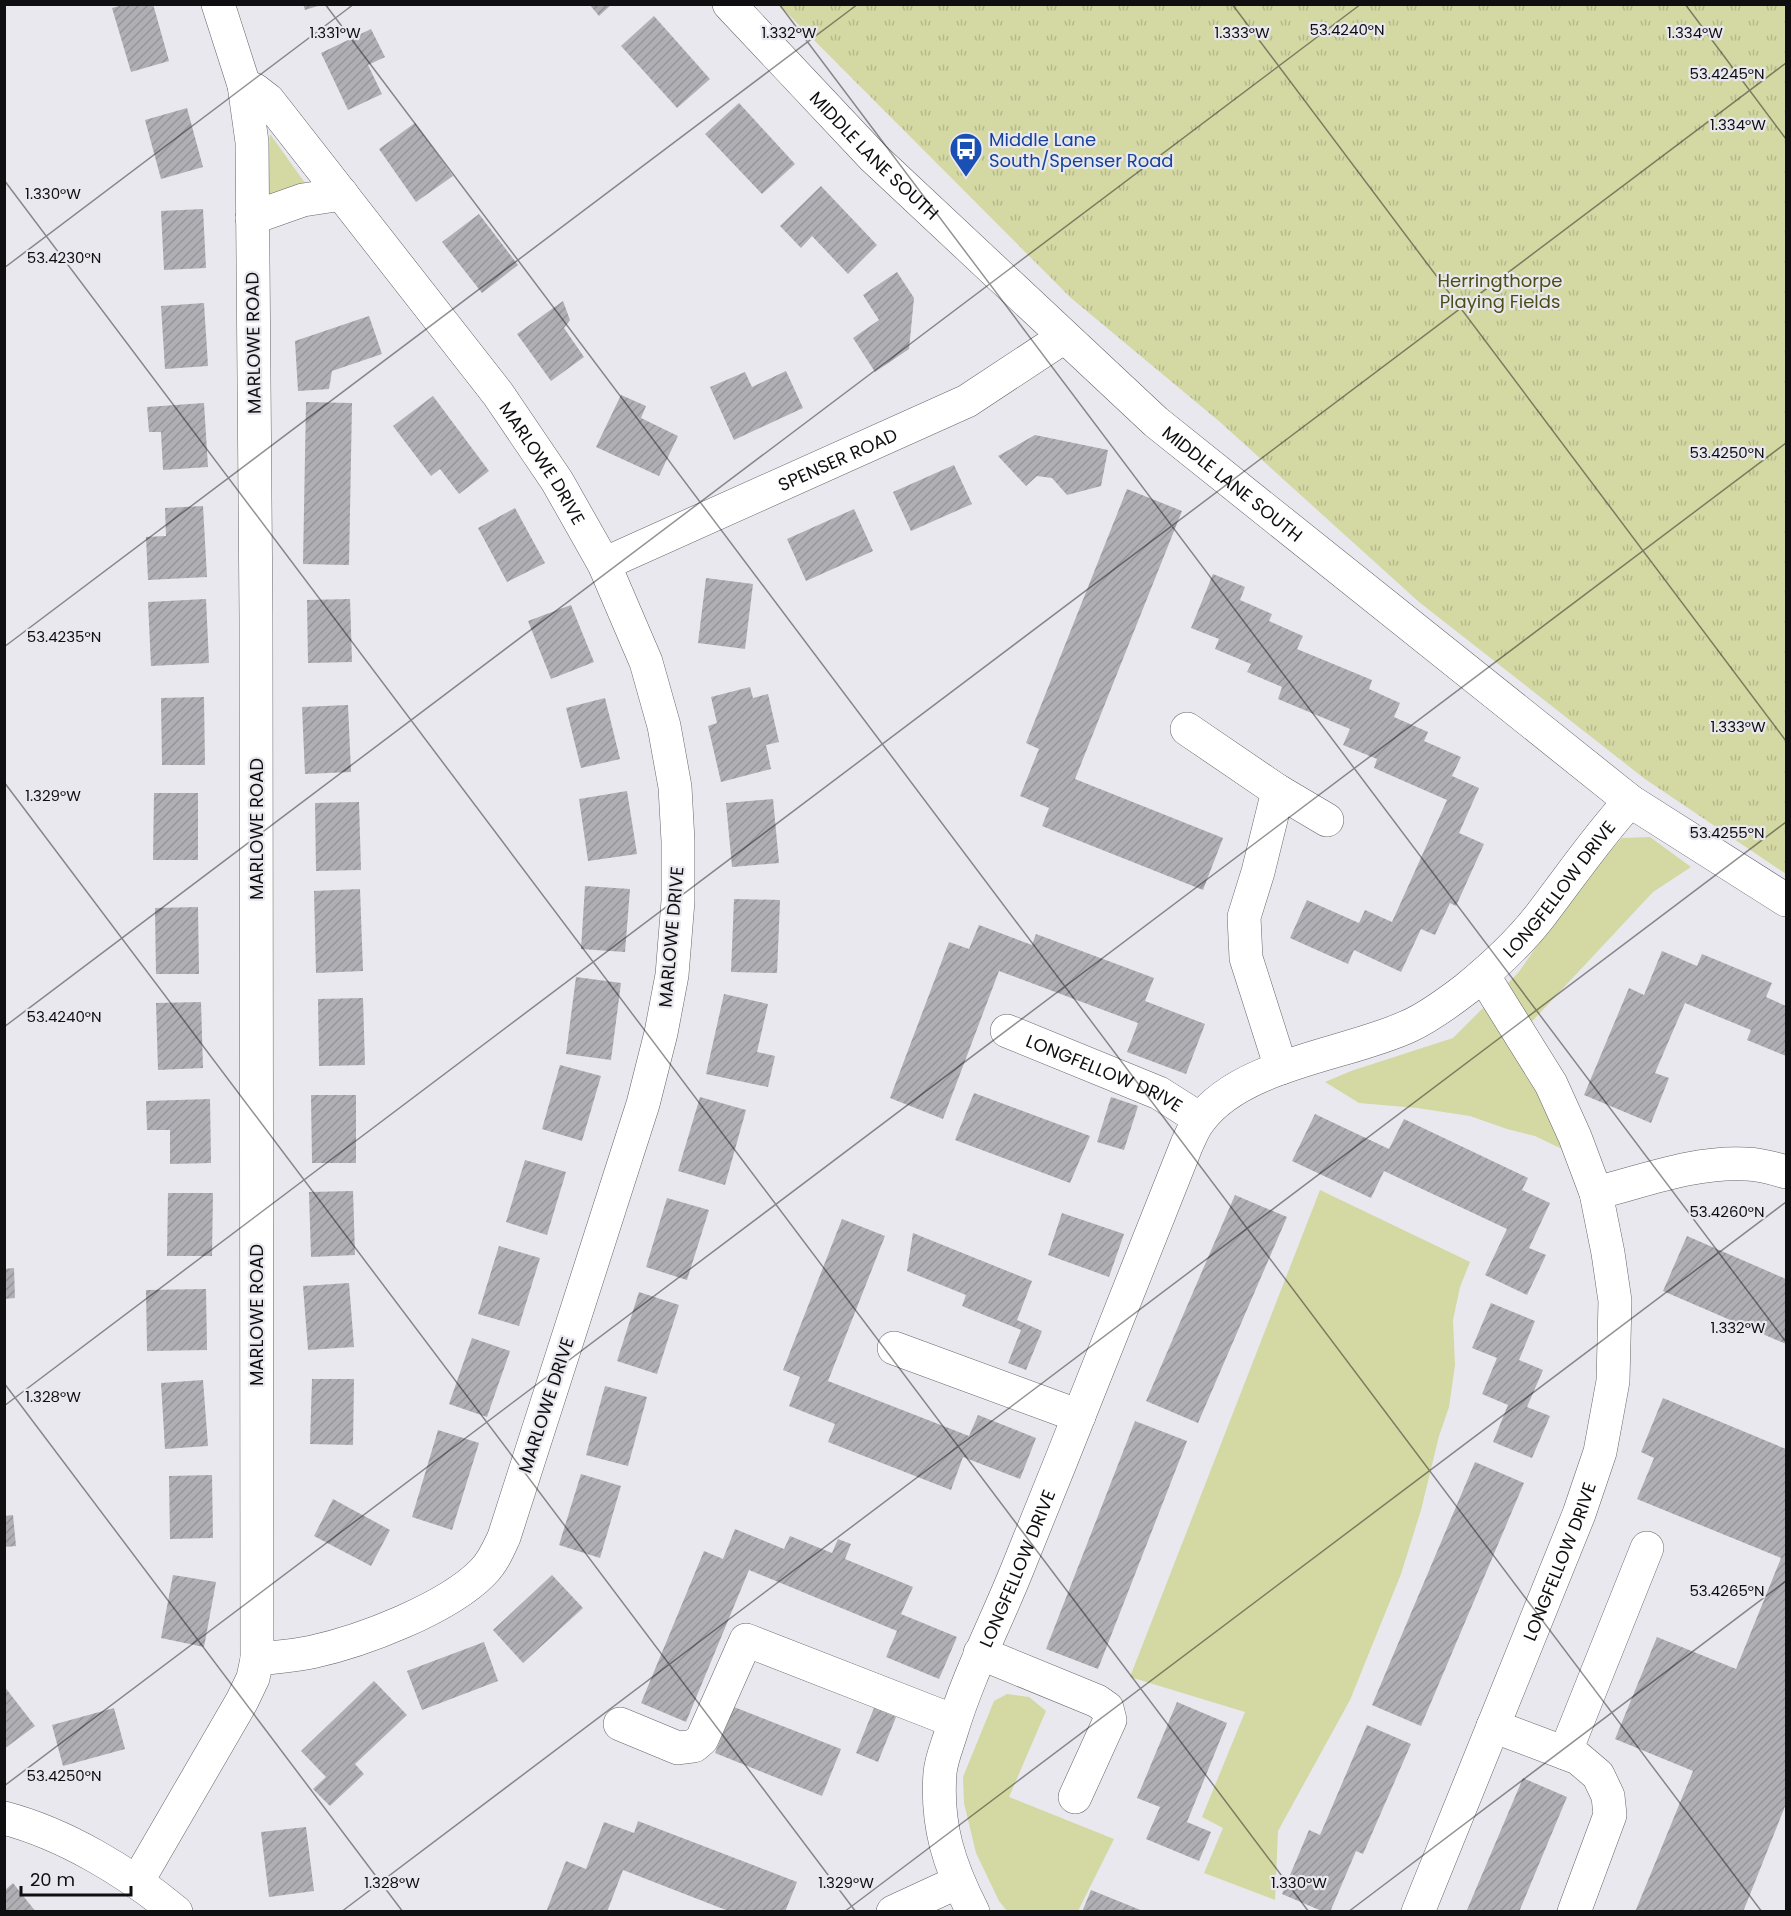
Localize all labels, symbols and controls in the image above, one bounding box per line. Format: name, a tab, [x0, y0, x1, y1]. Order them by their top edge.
text: 53.4240°N	[1309, 19, 1385, 40]
text: 1.331°W	[309, 22, 361, 43]
text: 1.332°W	[761, 22, 817, 43]
text: 1.333°W	[1214, 22, 1270, 43]
text: 1.334°W	[1667, 22, 1723, 43]
text: 53.4245°N	[1689, 63, 1765, 84]
street label: MIDDLE LANE SOUTH	[805, 85, 945, 225]
text: 1.334°W	[1710, 114, 1766, 135]
place label: Middle Lane South/Spenser Road	[989, 127, 1174, 173]
bus stop icon: Middle Lane South/Spenser Road	[948, 131, 984, 178]
text: 1.330°W	[25, 183, 81, 204]
text: 53.4230°N	[27, 247, 101, 268]
park label: Herringthorpe Playing Fields	[1438, 268, 1562, 314]
street label: MARLOWE ROAD	[239, 272, 267, 414]
street label: MARLOWE DRIVE	[494, 396, 592, 529]
street label: MIDDLE LANE SOUTH	[1157, 420, 1308, 547]
street label: SPENSER ROAD	[774, 421, 901, 497]
text: 53.4250°N	[1689, 442, 1765, 463]
text: 53.4235°N	[27, 626, 101, 647]
text: 1.333°W	[1710, 716, 1766, 737]
street label: MARLOWE ROAD	[244, 758, 269, 900]
text: 1.329°W	[25, 785, 81, 806]
street label: LONGFELLOW DRIVE	[1497, 815, 1621, 963]
text: 53.4255°N	[1689, 822, 1765, 843]
street label: MARLOWE DRIVE	[652, 865, 690, 1009]
text: 53.4240°N	[26, 1006, 102, 1027]
street label: LONGFELLOW DRIVE	[1022, 1028, 1188, 1118]
text: 53.4260°N	[1689, 1201, 1765, 1222]
street label: MARLOWE ROAD	[244, 1244, 269, 1386]
text: 1.332°W	[1710, 1317, 1766, 1338]
street label: MARLOWE DRIVE	[512, 1334, 580, 1476]
text: 1.328°W	[25, 1386, 81, 1407]
street label: LONGFELLOW DRIVE	[1517, 1479, 1601, 1644]
street label: LONGFELLOW DRIVE	[973, 1486, 1061, 1651]
text: 53.4265°N	[1689, 1580, 1765, 1601]
text: 53.4250°N	[26, 1765, 102, 1786]
scale bar	[21, 1859, 130, 1897]
text: 20 m	[30, 1867, 75, 1892]
text: 1.328°W	[364, 1872, 420, 1893]
text: 1.329°W	[818, 1872, 874, 1893]
text: 1.330°W	[1271, 1872, 1327, 1893]

